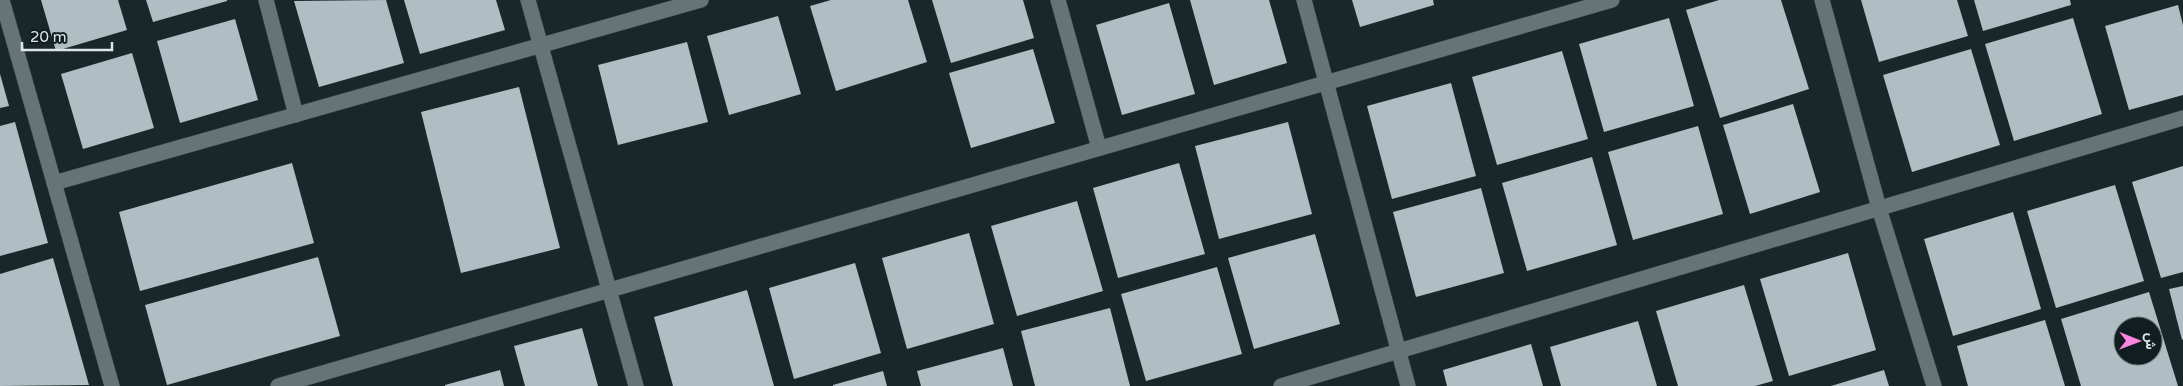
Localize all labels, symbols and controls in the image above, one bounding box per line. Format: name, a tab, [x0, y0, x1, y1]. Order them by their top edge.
scale bar	[22, 20, 112, 52]
text: 20 m	[30, 28, 67, 46]
north arrow	[2113, 316, 2163, 366]
text: ش	[2142, 333, 2159, 350]

